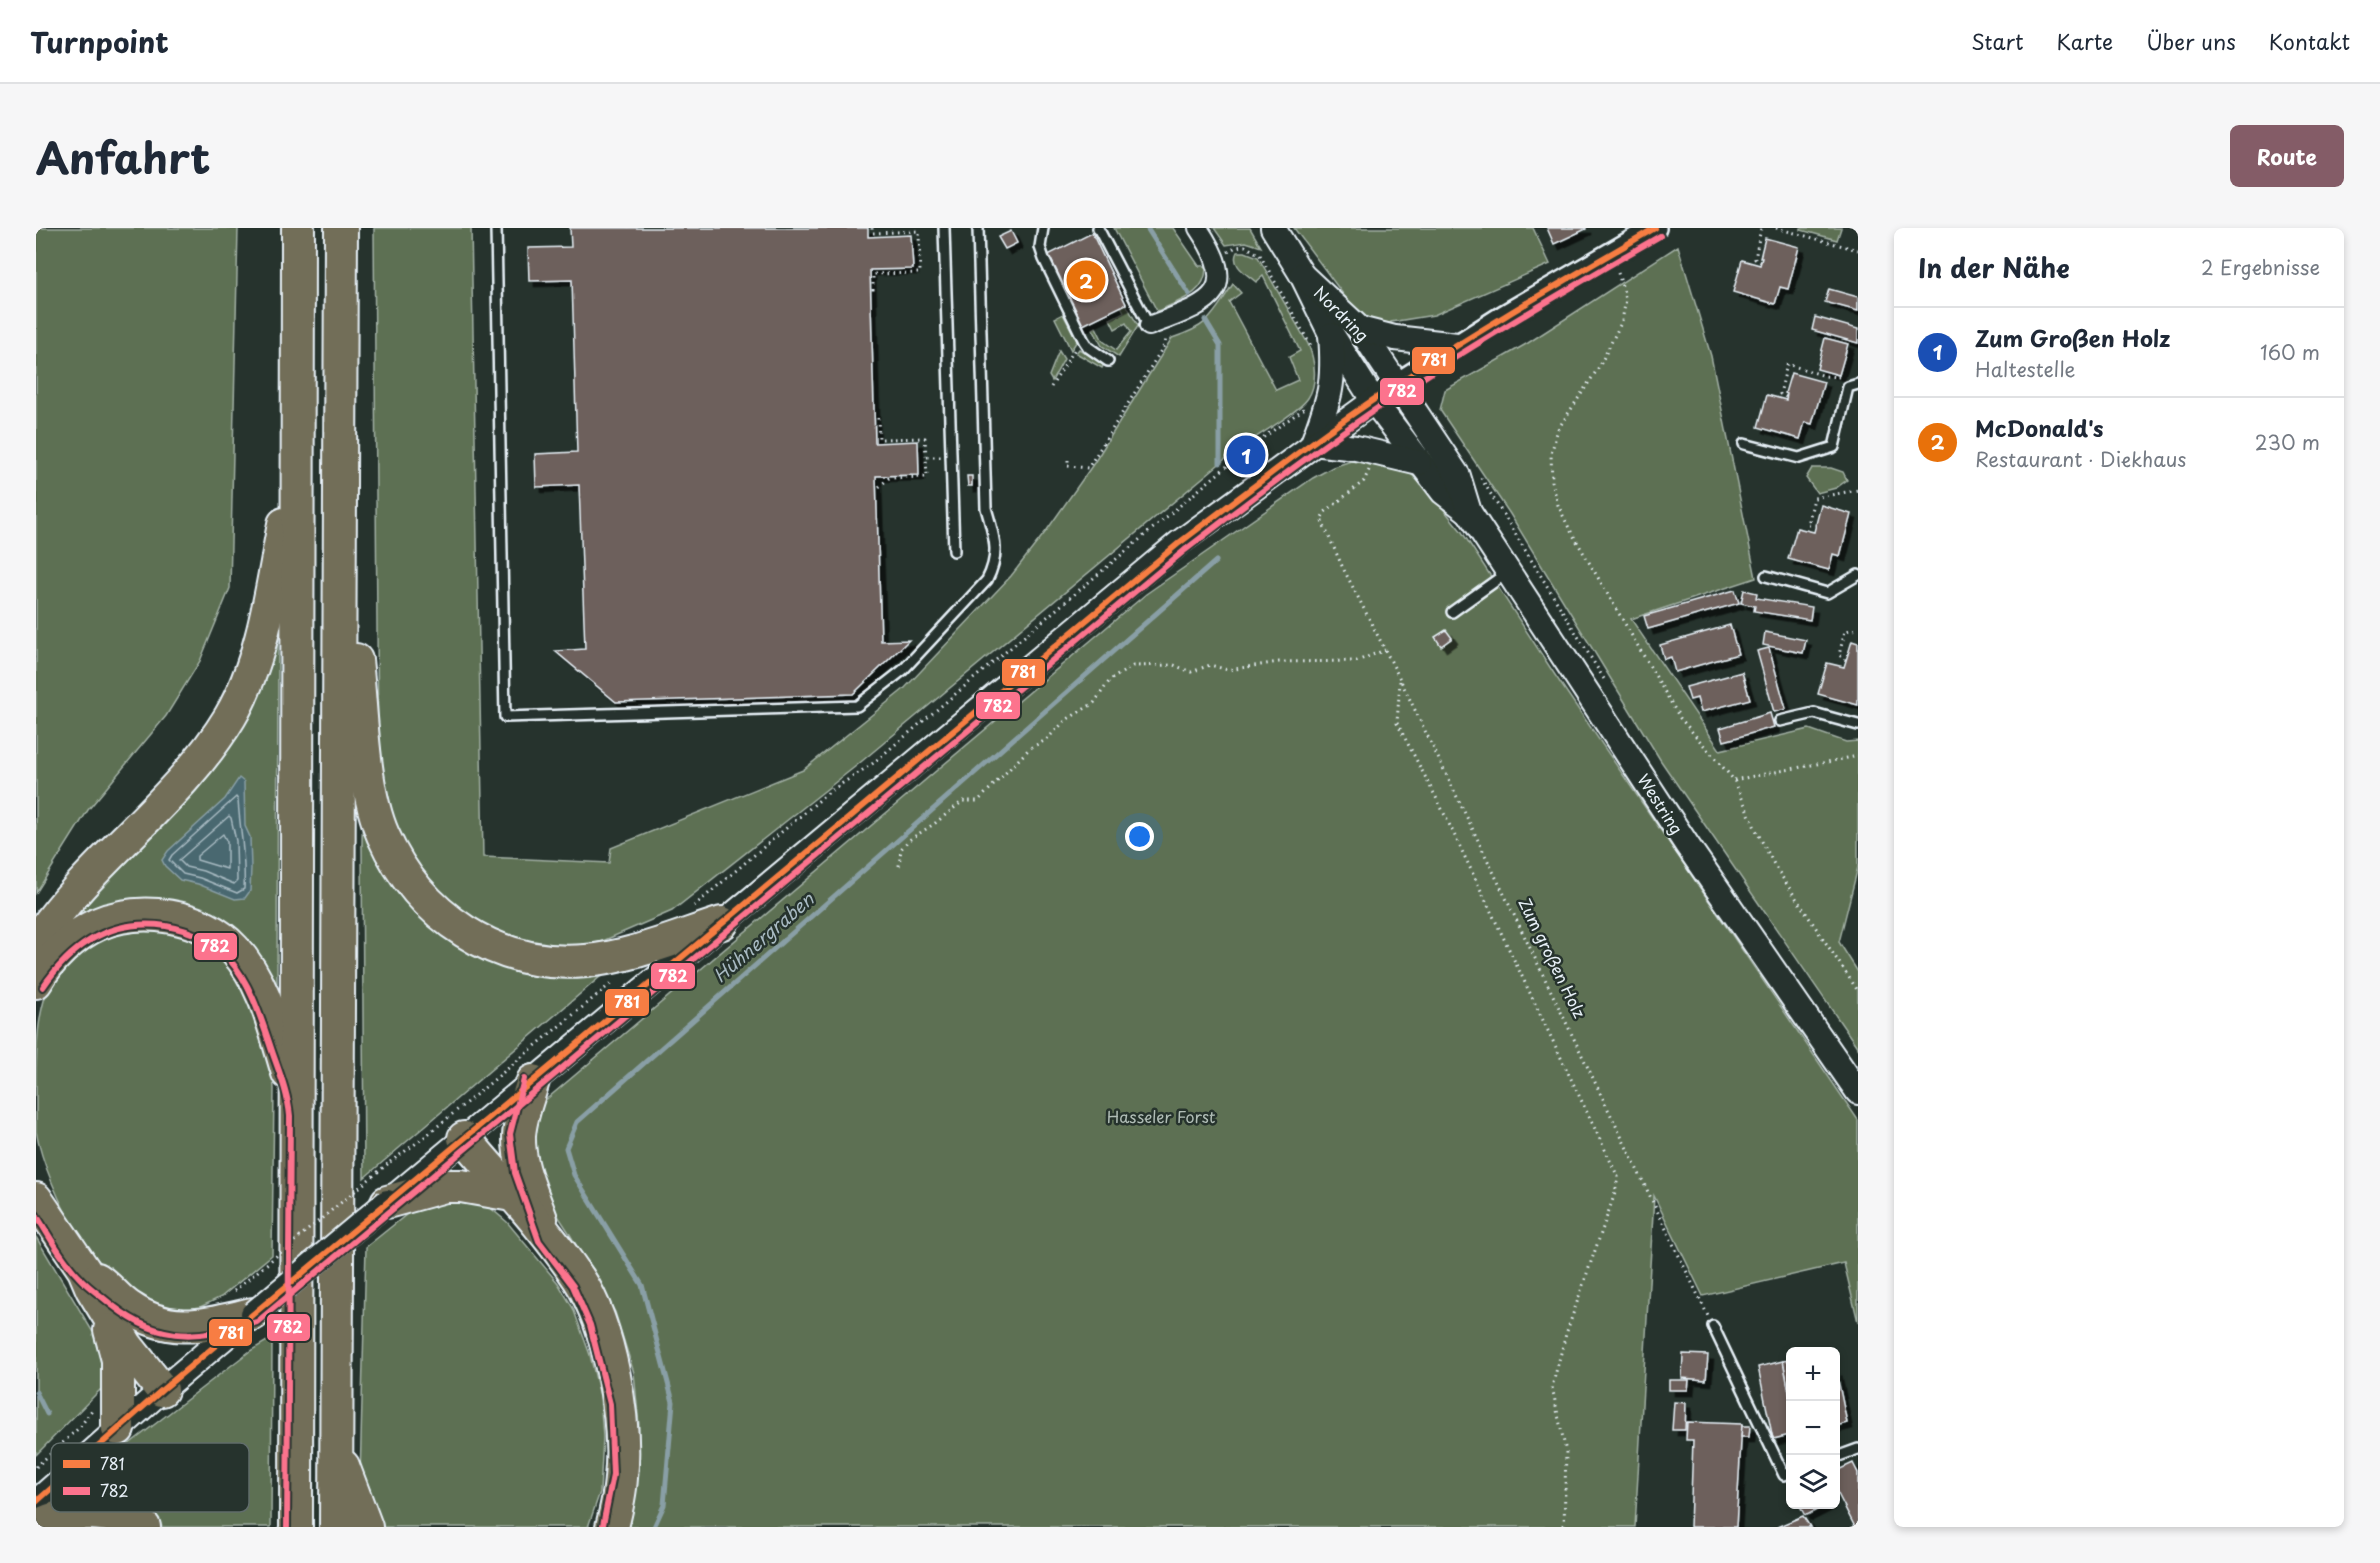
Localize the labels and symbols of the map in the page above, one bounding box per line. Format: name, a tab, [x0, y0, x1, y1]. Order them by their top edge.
pin: 2	[1066, 257, 1106, 302]
street label: Nordring	[1309, 280, 1375, 346]
line badge: 781	[1411, 346, 1456, 375]
text: 781	[1421, 347, 1447, 371]
line badge: 782	[1379, 377, 1425, 406]
text: 782	[1387, 378, 1417, 402]
pin: 1	[1226, 432, 1266, 478]
line badge: 781	[1001, 658, 1046, 687]
text: 781	[1010, 659, 1036, 683]
line badge: 782	[975, 691, 1021, 720]
text: 782	[983, 693, 1013, 717]
street label: Westring	[1632, 769, 1689, 838]
your location	[1125, 822, 1154, 851]
water label: Hühnergraben	[707, 885, 820, 988]
street label: Zum großen Holz	[1513, 893, 1592, 1022]
line badge: 782	[193, 932, 238, 961]
text: 782	[200, 933, 230, 957]
line badge: 782	[650, 962, 696, 990]
text: 782	[658, 963, 688, 987]
line badge: 781	[604, 988, 650, 1017]
text: 781	[614, 989, 640, 1013]
park label: Hasseler Forst	[1107, 1104, 1215, 1128]
line badge: 782	[266, 1313, 311, 1342]
text: 782	[273, 1314, 303, 1338]
line badge: 781	[208, 1318, 253, 1347]
text: 781	[218, 1320, 244, 1344]
legend	[51, 1443, 249, 1512]
text: 781	[100, 1451, 125, 1475]
text: 782	[100, 1478, 129, 1502]

